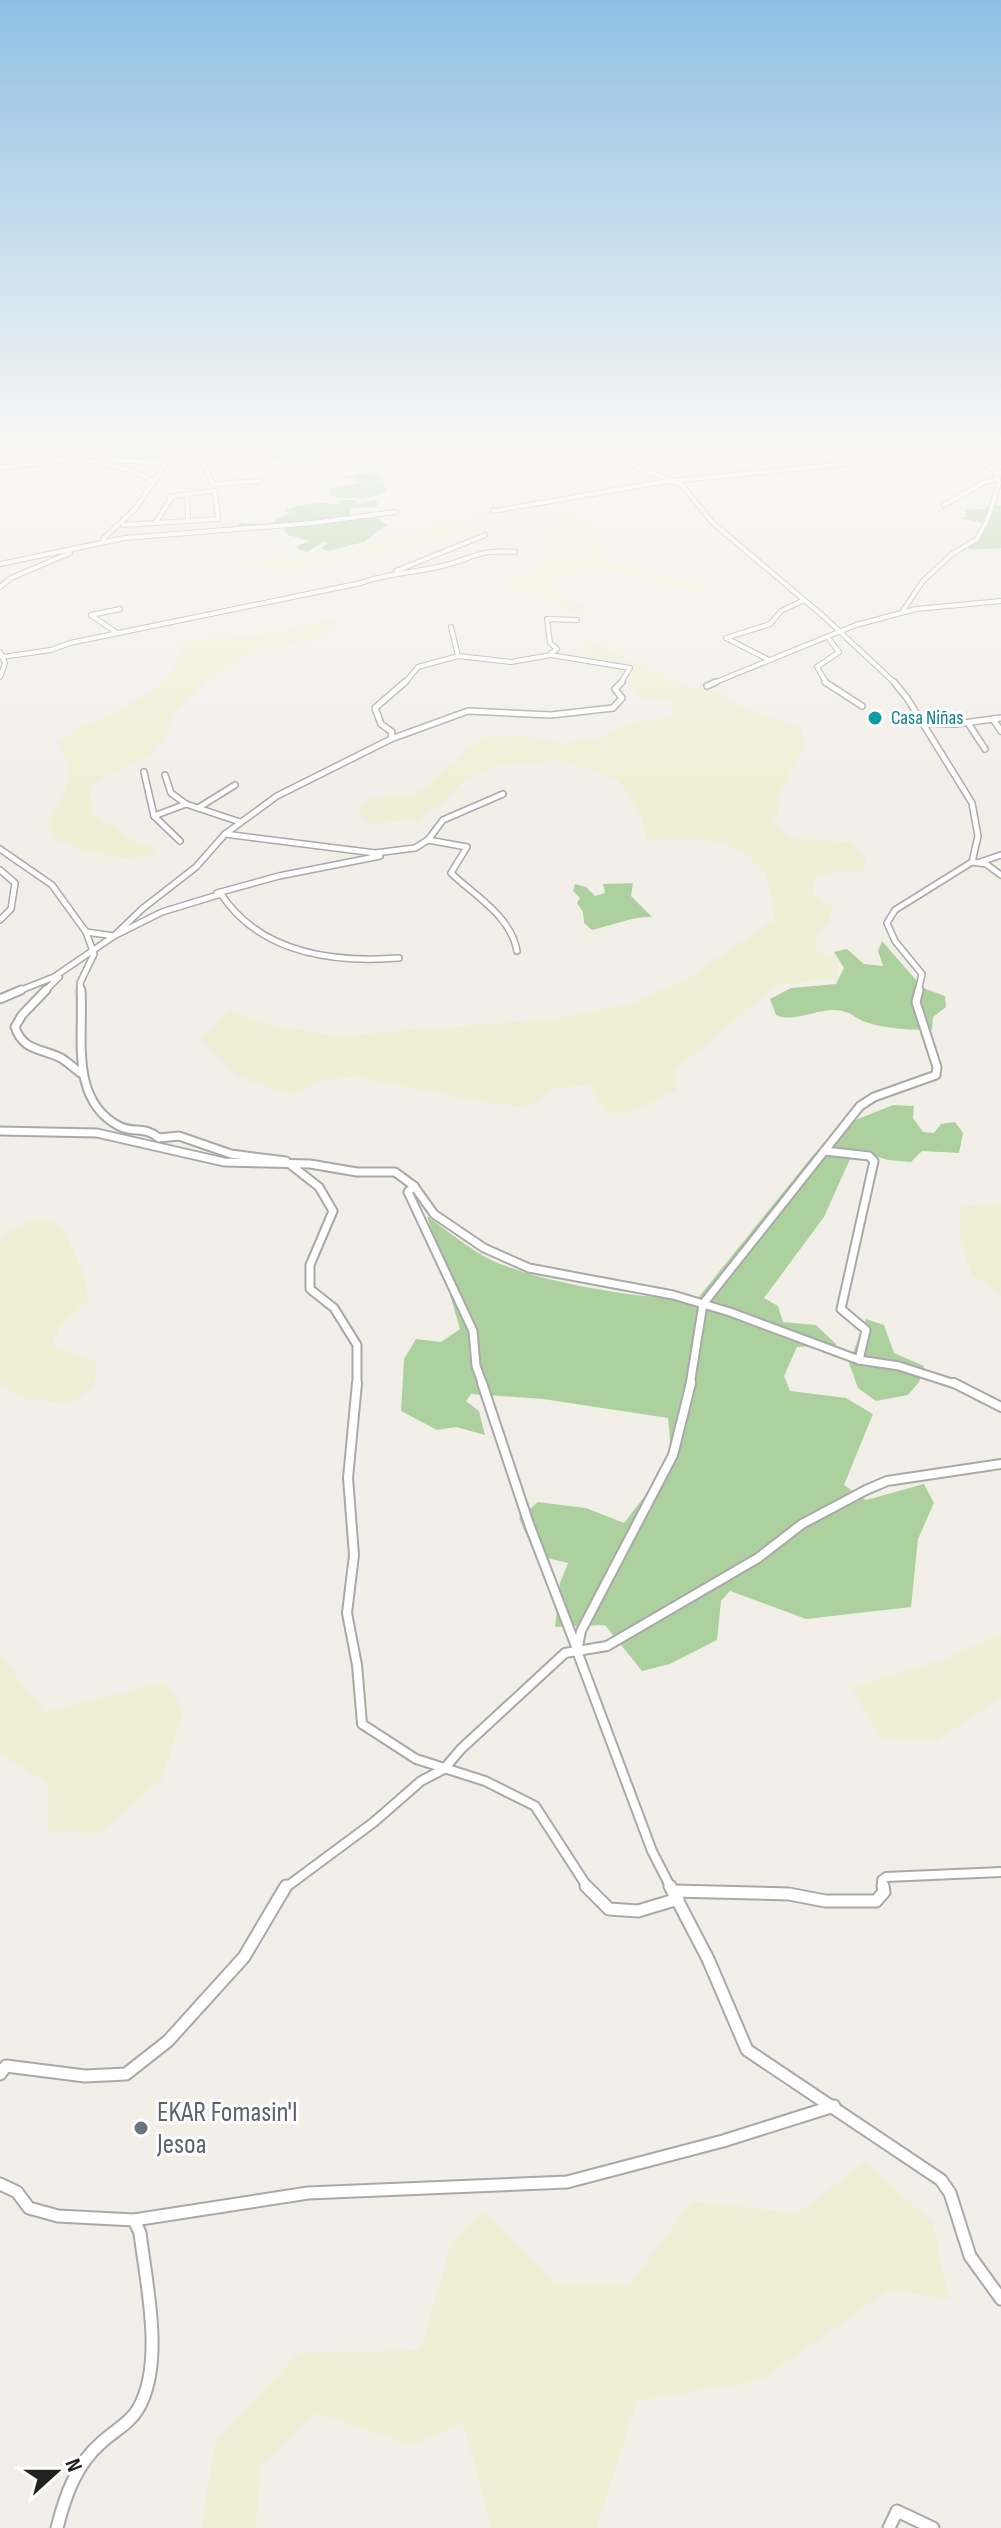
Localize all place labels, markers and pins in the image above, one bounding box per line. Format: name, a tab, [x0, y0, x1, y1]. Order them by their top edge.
place label: Casa Niñas	[891, 706, 963, 730]
marker: Casa Niñas	[866, 709, 884, 727]
place label: EKAR Fomasin'I Jesoa	[156, 2096, 298, 2161]
marker: EKAR Fomasin'I Jesoa	[132, 2119, 150, 2137]

